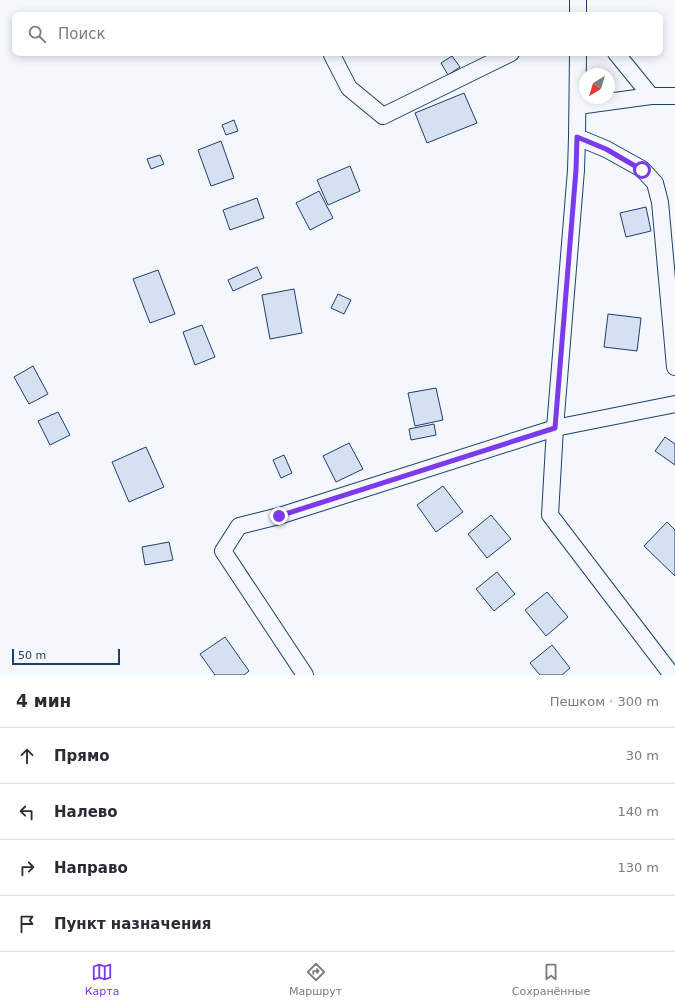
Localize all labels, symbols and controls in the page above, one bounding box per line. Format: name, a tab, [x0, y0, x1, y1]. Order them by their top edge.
search box	[12, 12, 663, 56]
icon: search	[26, 23, 48, 45]
text: Поиск	[58, 25, 106, 43]
north arrow	[579, 68, 615, 104]
route start	[633, 161, 651, 179]
route end	[270, 507, 288, 525]
scale bar	[12, 647, 120, 666]
text: 50 m	[18, 649, 46, 662]
text: 4 мин	[16, 691, 71, 711]
text: Пешком · 300 m	[550, 694, 659, 709]
icon: ahead	[16, 745, 38, 767]
text: Прямо	[54, 747, 110, 765]
text: 30 m	[626, 748, 659, 763]
icon: left	[16, 801, 38, 823]
text: Налево	[54, 803, 118, 821]
text: 140 m	[617, 804, 659, 819]
icon: right	[16, 857, 38, 879]
text: Направо	[54, 859, 128, 877]
text: 130 m	[617, 860, 659, 875]
icon: arrive	[16, 913, 38, 935]
text: Пункт назначения	[54, 915, 211, 933]
tab: Карта	[85, 961, 119, 998]
tab: Маршрут	[289, 961, 342, 998]
tab: Сохранённые	[512, 961, 590, 998]

